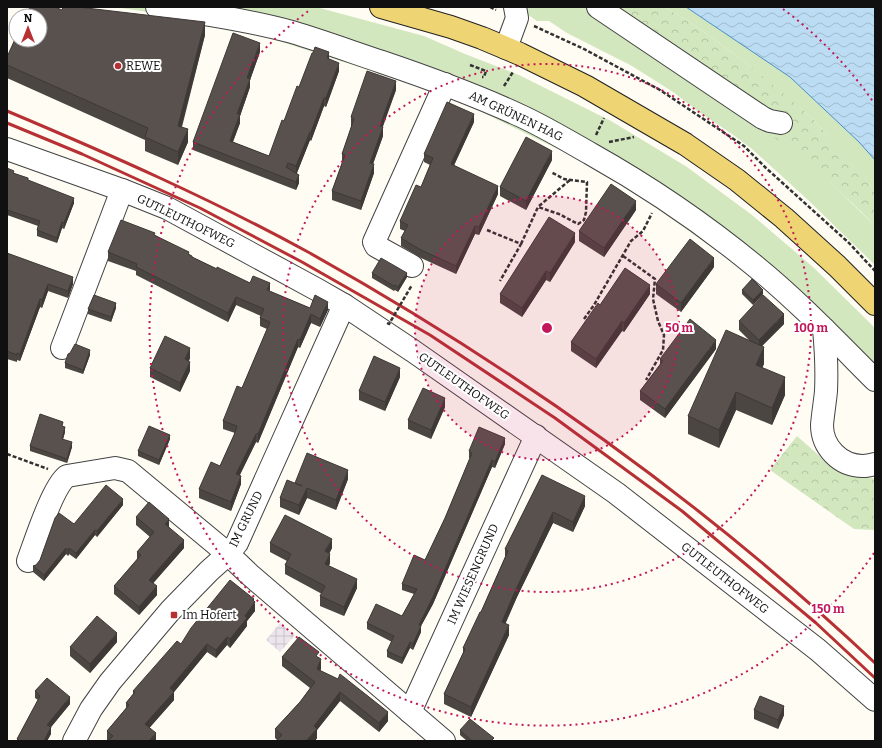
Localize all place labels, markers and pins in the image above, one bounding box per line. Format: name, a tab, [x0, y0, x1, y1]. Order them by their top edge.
place label: REWE	[126, 59, 160, 73]
marker: REWE	[113, 61, 123, 71]
centre of rings	[540, 321, 554, 335]
place label: Im Hofert	[182, 608, 237, 622]
marker: Im Hofert	[169, 610, 179, 620]

